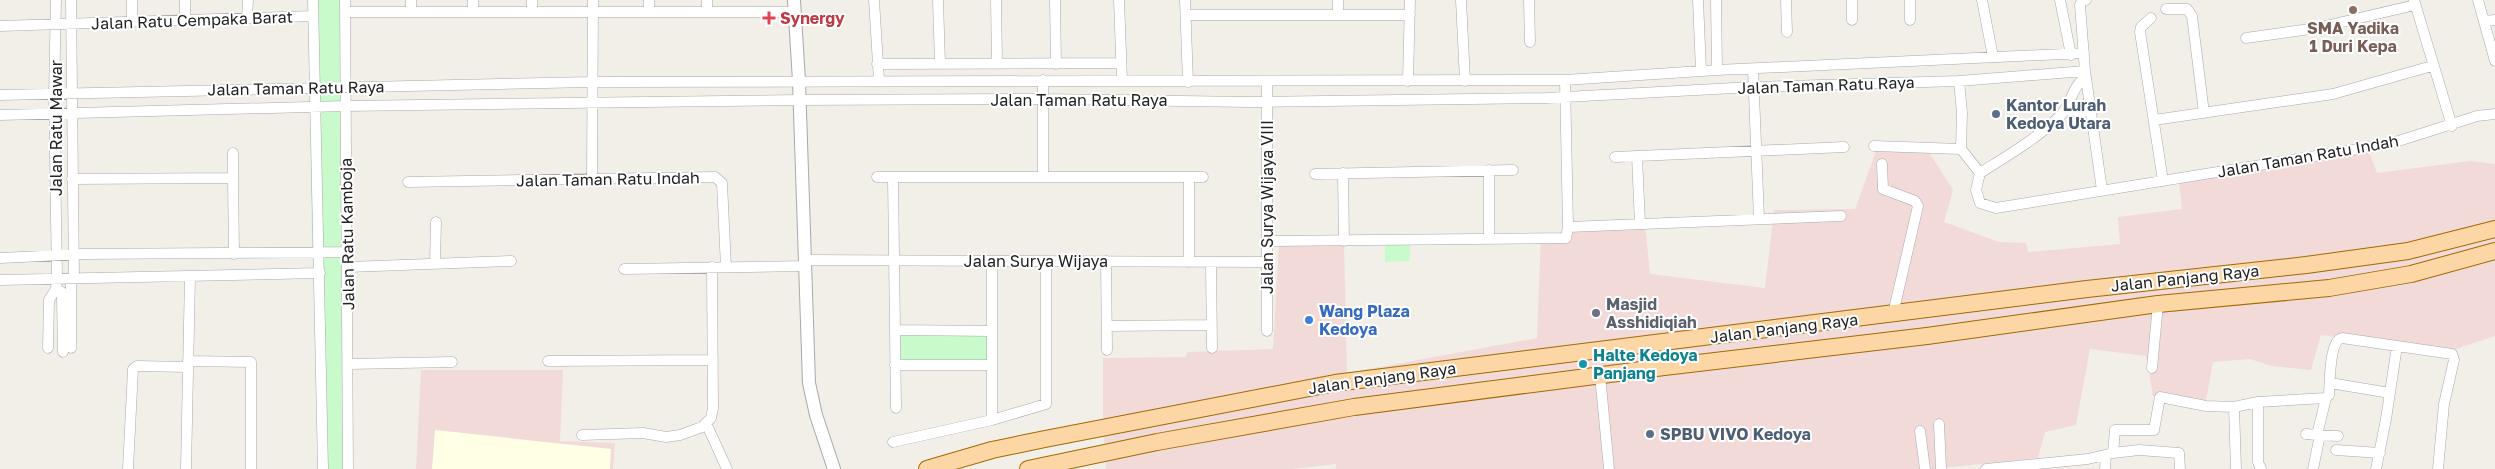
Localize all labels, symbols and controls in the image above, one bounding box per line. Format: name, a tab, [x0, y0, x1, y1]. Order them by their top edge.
marker: SMA Yadika 1 Duri Kepa	[2347, 4, 2359, 16]
street label: Jalan Ratu Cempaka Barat	[91, 6, 293, 34]
place label: Synergy	[780, 8, 845, 28]
marker: Synergy	[762, 11, 776, 25]
place label: SMA Yadika 1 Duri Kepa	[2307, 18, 2399, 56]
street label: Jalan Ratu Mawar	[46, 60, 66, 196]
street label: Jalan Taman Ratu Raya	[1737, 72, 1915, 98]
street label: Jalan Taman Ratu Raya	[207, 76, 385, 100]
street label: Jalan Taman Ratu Raya	[990, 90, 1168, 110]
place label: Kantor Lurah Kedoya Utara	[2006, 95, 2111, 133]
marker: Kantor Lurah Kedoya Utara	[1990, 108, 2002, 120]
street label: Jalan Surya Wijaya VIII	[1257, 120, 1277, 294]
street label: Jalan Taman Ratu Indah	[2216, 130, 2400, 182]
street label: Jalan Ratu Kamboja	[336, 158, 358, 310]
street label: Jalan Taman Ratu Indah	[516, 167, 700, 191]
street label: Jalan Surya Wijaya	[964, 251, 1108, 271]
street label: Jalan Panjang Raya	[2110, 260, 2260, 296]
place label: Masjid Asshidiqiah	[1606, 294, 1697, 332]
place label: Wang Plaza Kedoya	[1319, 301, 1410, 339]
marker: Masjid Asshidiqiah	[1590, 307, 1602, 319]
street label: Jalan Panjang Raya	[1709, 309, 1859, 347]
marker: Wang Plaza Kedoya	[1303, 314, 1315, 326]
place label: Halte Kedoya Panjang	[1593, 345, 1698, 383]
street label: Jalan Panjang Raya	[1307, 358, 1457, 398]
marker: Halte Kedoya Panjang	[1577, 358, 1589, 370]
place label: SPBU VIVO Kedoya	[1660, 424, 1811, 444]
marker: SPBU VIVO Kedoya	[1644, 428, 1656, 440]

